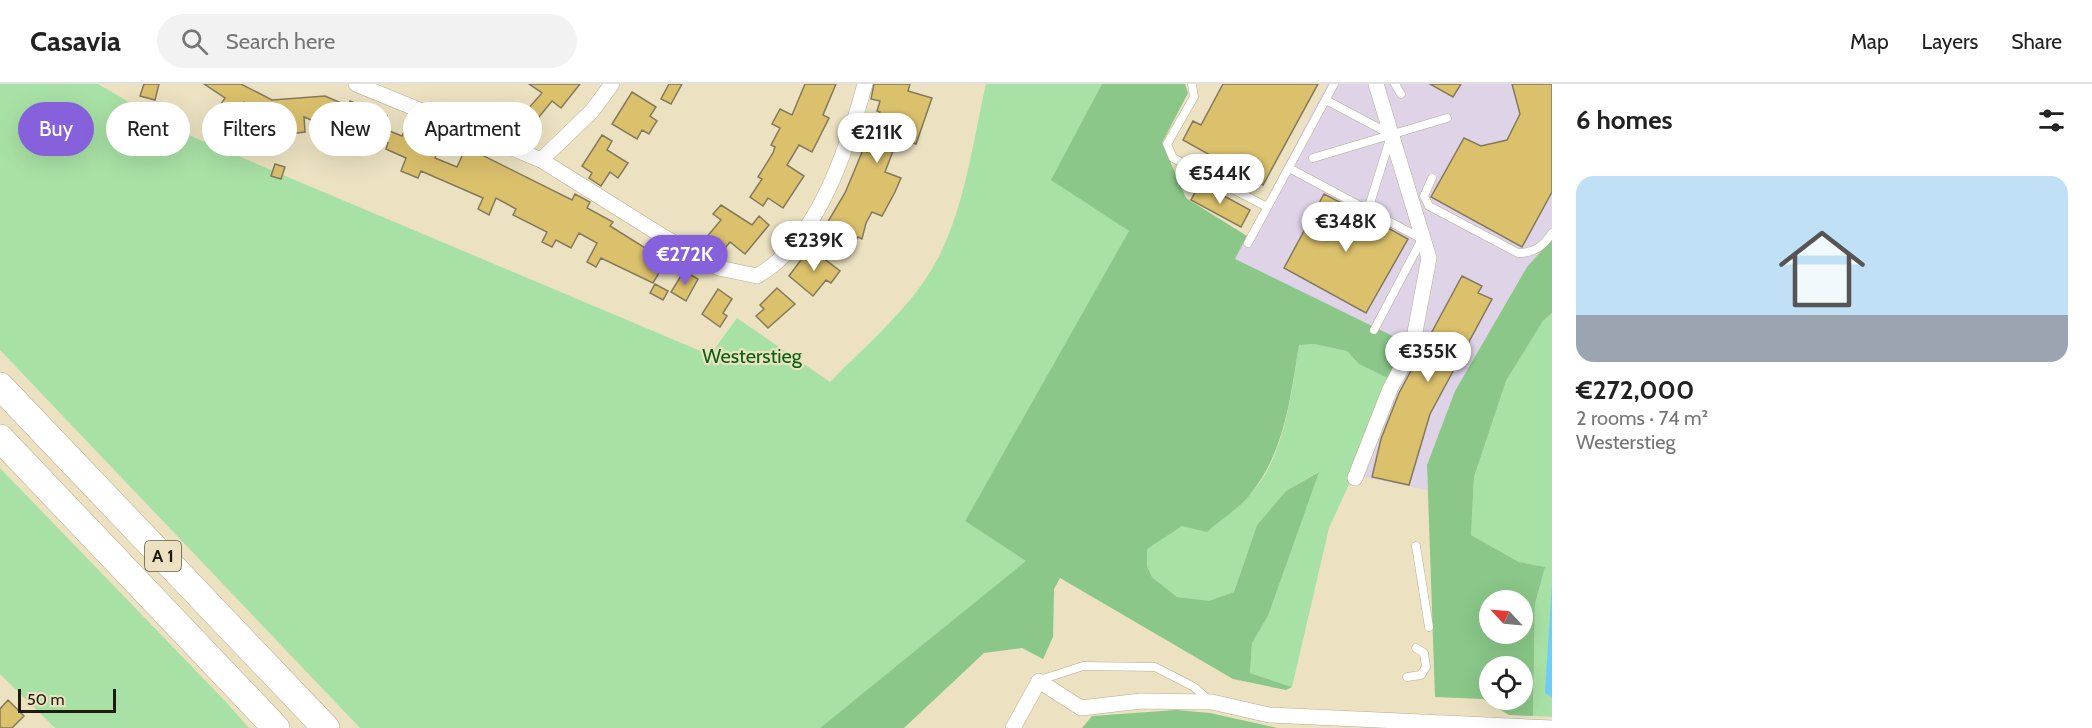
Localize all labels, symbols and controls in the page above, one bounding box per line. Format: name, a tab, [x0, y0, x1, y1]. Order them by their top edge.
search box	[157, 14, 577, 68]
text: Casavia	[30, 24, 121, 58]
icon: search	[178, 25, 211, 58]
text: Search here	[226, 28, 335, 55]
text: Map	[1850, 29, 1889, 54]
text: Layers	[1922, 29, 1978, 54]
text: Share	[2011, 29, 2062, 54]
chip: Buy	[18, 102, 94, 156]
chip: Rent	[106, 102, 190, 156]
chip: Filters	[202, 102, 297, 156]
chip: New	[309, 102, 391, 156]
chip: Apartment	[403, 102, 542, 156]
text: 6 homes	[1576, 104, 1673, 136]
icon: filters	[2035, 104, 2068, 137]
pin: €211K	[835, 113, 919, 164]
text: €211K	[852, 120, 902, 144]
pin: €544K	[1178, 154, 1262, 205]
text: €544K	[1190, 161, 1250, 185]
pin: €348K	[1304, 202, 1388, 253]
text: €348K	[1316, 209, 1376, 233]
icon: home	[1768, 215, 1876, 323]
pin: €239K	[772, 221, 856, 272]
text: €239K	[785, 228, 843, 252]
pin: €272K	[643, 235, 727, 286]
text: €272K	[657, 242, 713, 266]
pin: €355K	[1386, 332, 1470, 383]
text: €355K	[1399, 339, 1457, 363]
park label: Westerstieg	[702, 344, 803, 368]
text: €272,000	[1576, 374, 1694, 406]
text: 2 rooms · 74 m²	[1576, 406, 1708, 430]
text: Westerstieg	[1576, 430, 1675, 454]
road number: A 1	[145, 541, 181, 571]
north arrow	[1479, 590, 1533, 644]
map controls	[1479, 590, 1533, 710]
button: locate	[1479, 656, 1533, 710]
scale bar	[18, 686, 116, 714]
text: 50 m	[27, 690, 64, 709]

